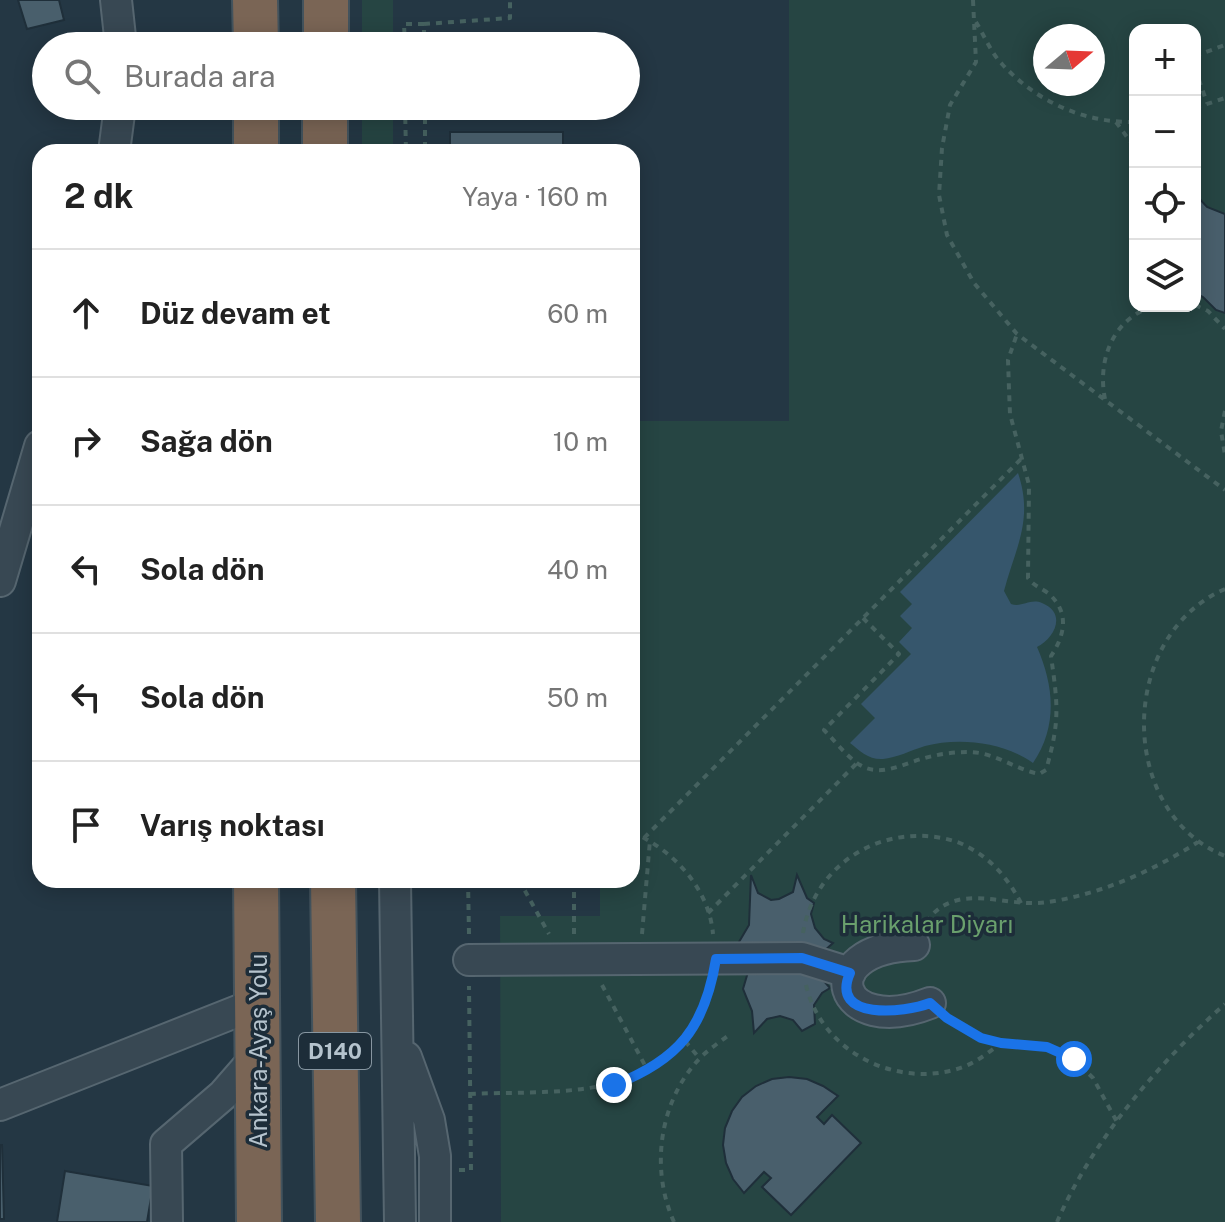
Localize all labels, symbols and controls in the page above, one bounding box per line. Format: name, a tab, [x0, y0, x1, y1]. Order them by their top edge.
north arrow	[1033, 24, 1105, 96]
map controls	[1129, 24, 1201, 312]
button: +	[1129, 24, 1201, 96]
search box	[32, 32, 640, 120]
icon: search	[60, 54, 104, 98]
text: Burada ara	[124, 58, 276, 94]
button: −	[1129, 96, 1201, 168]
button: locate	[1129, 168, 1201, 240]
text: 2 dk	[64, 176, 134, 216]
text: Yaya · 160 m	[462, 181, 608, 212]
button: layers	[1129, 240, 1201, 312]
icon: ahead	[64, 291, 108, 335]
text: Düz devam et	[140, 295, 331, 331]
text: 60 m	[547, 298, 608, 329]
icon: right	[64, 419, 108, 463]
text: Sağa dön	[140, 423, 273, 459]
text: 10 m	[553, 426, 608, 457]
icon: left	[64, 547, 108, 591]
text: Sola dön	[140, 551, 264, 587]
text: 40 m	[547, 554, 608, 585]
icon: left	[64, 675, 108, 719]
text: Sola dön	[140, 679, 264, 715]
text: 50 m	[547, 682, 608, 713]
icon: arrive	[64, 803, 108, 847]
text: Varış noktası	[140, 807, 325, 843]
park label: Harikalar Diyarı	[841, 910, 1013, 938]
street label: Ankara-Ayaş Yolu	[244, 954, 272, 1148]
road number: D140	[299, 1033, 371, 1069]
route start	[1056, 1041, 1092, 1077]
route end	[596, 1067, 632, 1103]

